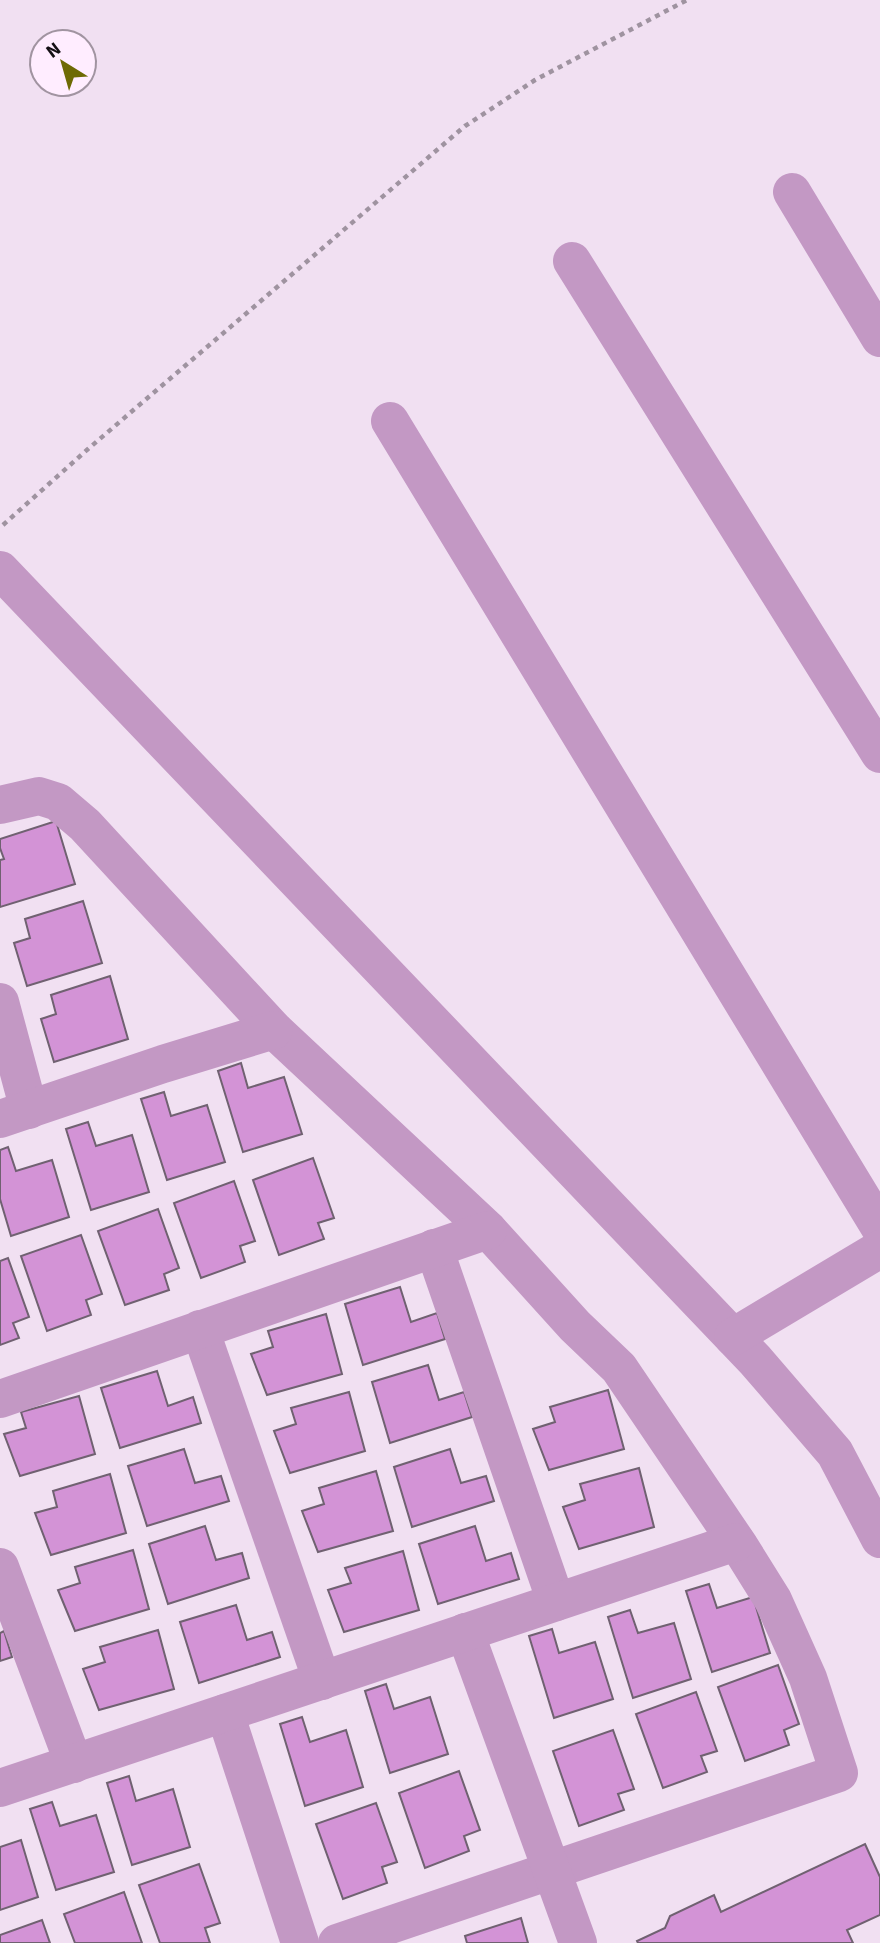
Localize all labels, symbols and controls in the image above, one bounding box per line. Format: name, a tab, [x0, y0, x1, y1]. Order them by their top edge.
north arrow	[28, 28, 98, 98]
text: N	[40, 36, 67, 65]

